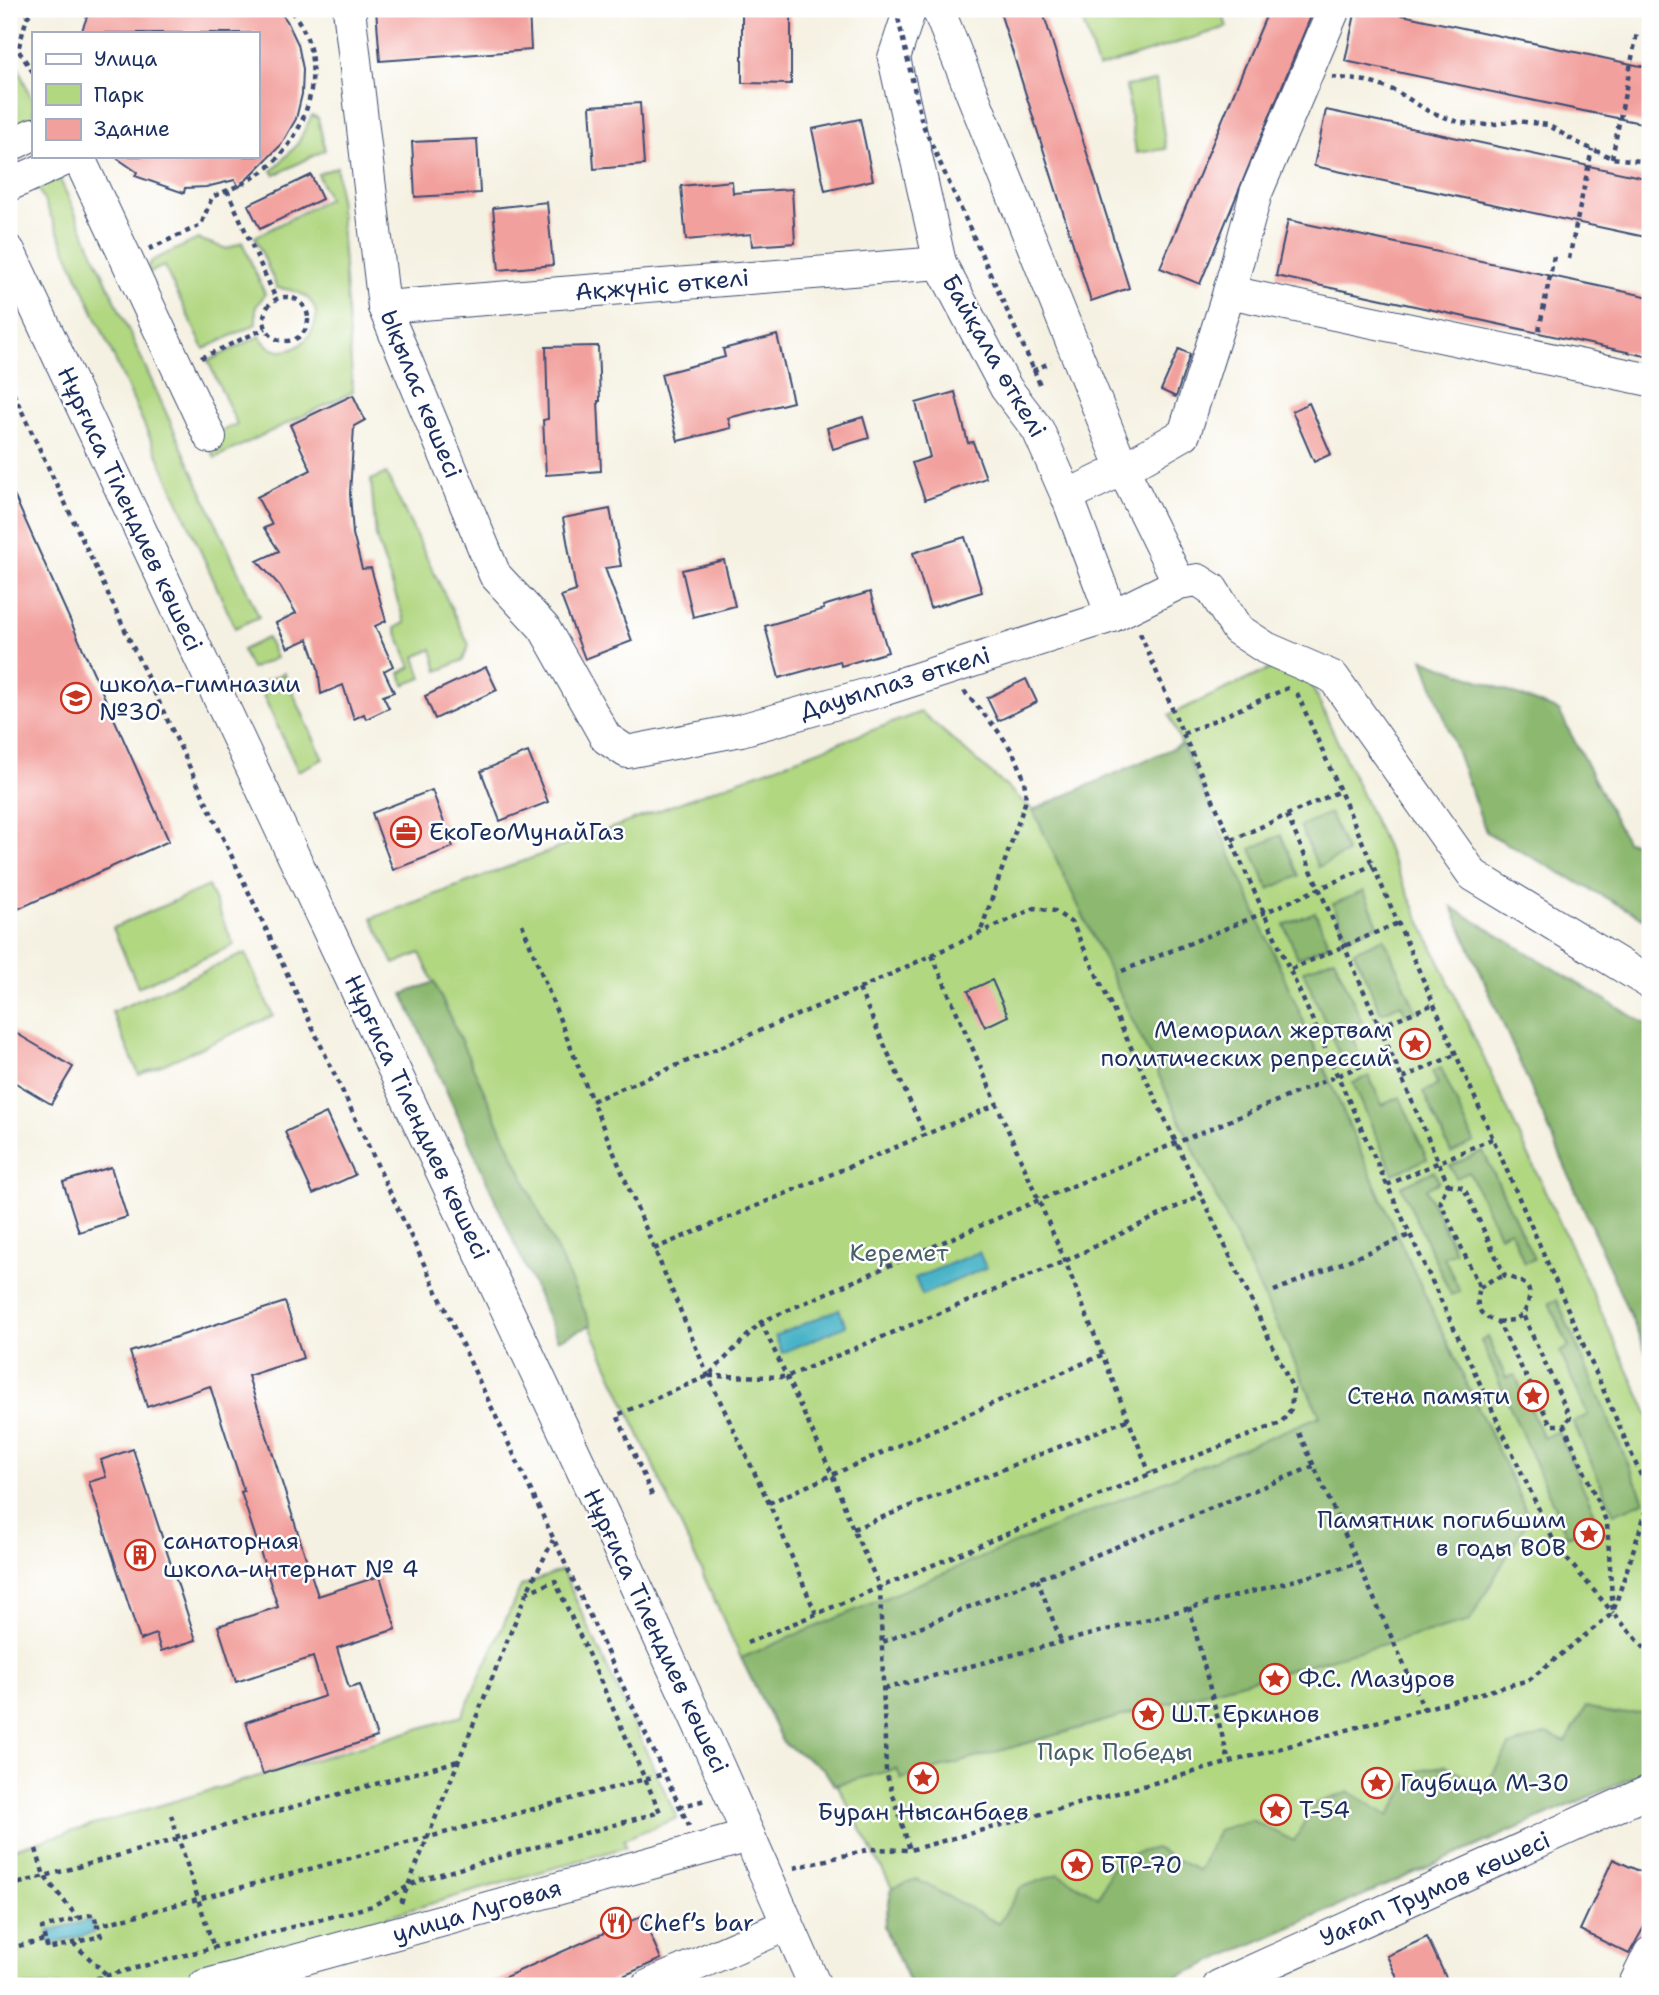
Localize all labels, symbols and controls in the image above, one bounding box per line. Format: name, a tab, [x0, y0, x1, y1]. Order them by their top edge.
legend	[32, 32, 259, 158]
text: Улица	[94, 45, 157, 73]
text: Парк	[94, 81, 144, 109]
text: Здание	[94, 115, 170, 143]
street label: Ақжүніс өткелі	[574, 261, 750, 309]
street label: Байқала өткелі	[934, 269, 1054, 443]
street label: Ықылас көшесі	[373, 305, 469, 483]
street label: Нұрғиса Тілендиев көшесі	[50, 361, 210, 657]
street label: Дауылпаз өткелі	[796, 639, 994, 727]
place label: школа-гимназии №30	[99, 668, 301, 728]
school or university icon: школа-гимназии №30	[59, 681, 93, 715]
office icon: ЕкоГеоМунайГаз	[389, 815, 423, 849]
place label: ЕкоГеоМунайГаз	[429, 816, 625, 848]
street label: Нұрғиса Тілендиев көшесі	[337, 969, 497, 1265]
place label: Мемориал жертвам политических репрессий	[1100, 1014, 1392, 1074]
place icon: Мемориал жертвам политических репрессий	[1398, 1027, 1432, 1061]
park label: Керемет	[850, 1237, 949, 1269]
place icon: Стена памяти	[1516, 1379, 1550, 1413]
place label: Стена памяти	[1347, 1380, 1510, 1412]
street label: Нұрғиса Тілендиев көшесі	[576, 1483, 736, 1779]
place label: Памятник погибшим в годы ВОВ	[1317, 1504, 1566, 1564]
place icon: Памятник погибшим в годы ВОВ	[1572, 1517, 1606, 1551]
place label: санаторная школа-интернат № 4	[163, 1525, 419, 1585]
building icon: санаторная школа-интернат № 4	[123, 1538, 157, 1572]
place icon: Ф.С. Мазуров	[1258, 1662, 1292, 1696]
place label: Ф.С. Мазуров	[1298, 1663, 1455, 1695]
place icon: Ш.Т. Еркинов	[1131, 1697, 1165, 1731]
place label: Ш.Т. Еркинов	[1171, 1698, 1320, 1730]
park label: Парк Победы	[1037, 1736, 1193, 1768]
place icon: Буран Нысанбаев	[906, 1761, 940, 1795]
place icon: Гаубица М-30	[1360, 1766, 1394, 1800]
place label: Гаубица М-30	[1400, 1767, 1569, 1799]
place icon: Т-54	[1259, 1793, 1293, 1827]
place label: Т-54	[1299, 1794, 1350, 1826]
place label: Буран Нысанбаев	[817, 1796, 1029, 1828]
street label: Уағап Трумов көшесі	[1315, 1824, 1555, 1954]
place icon: БТР-70	[1060, 1848, 1094, 1882]
place label: БТР-70	[1100, 1849, 1182, 1881]
street label: улица Луговая	[389, 1872, 565, 1950]
restaurant icon: Chef’s bar	[599, 1906, 633, 1940]
place label: Chef’s bar	[639, 1907, 754, 1939]

